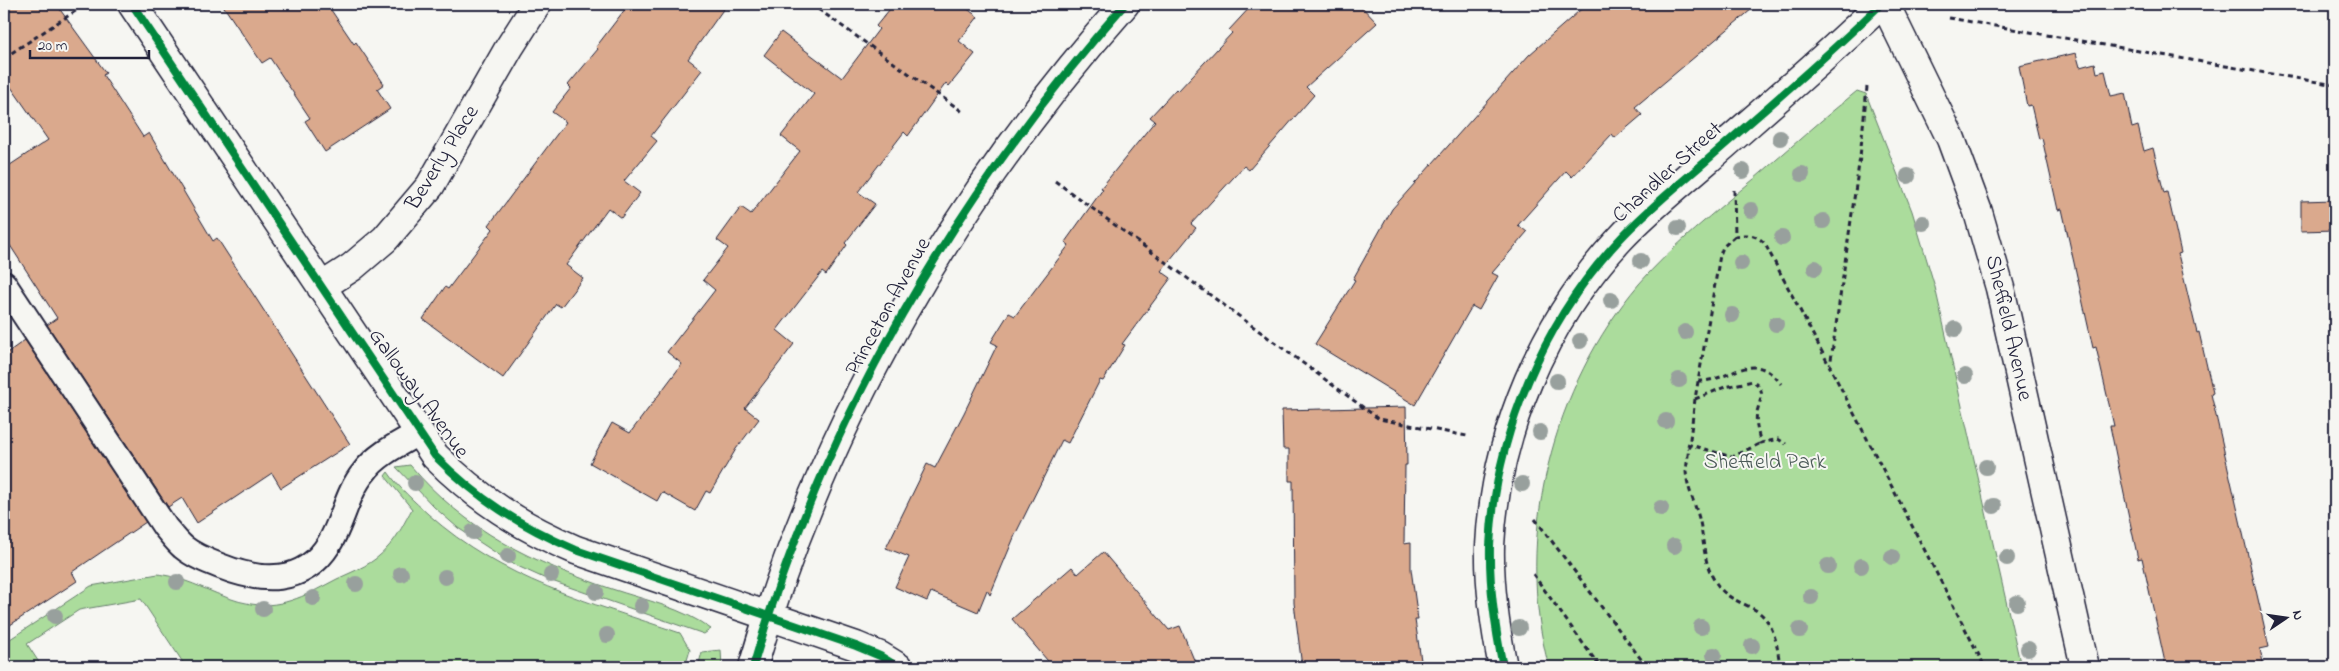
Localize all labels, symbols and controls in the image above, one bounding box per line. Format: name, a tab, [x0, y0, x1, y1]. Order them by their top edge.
scale bar	[30, 28, 149, 60]
text: 20 m	[38, 35, 68, 57]
street label: Beverly Place	[397, 99, 489, 218]
street label: Chandler Street	[1606, 114, 1731, 231]
street label: Princeton Avenue	[838, 232, 940, 382]
street label: Sheffield Avenue	[1976, 252, 2040, 404]
street label: Galloway Avenue	[359, 322, 476, 467]
park label: Sheffield Park	[1704, 447, 1827, 479]
north arrow	[2262, 594, 2312, 644]
text: N	[2286, 608, 2308, 622]

